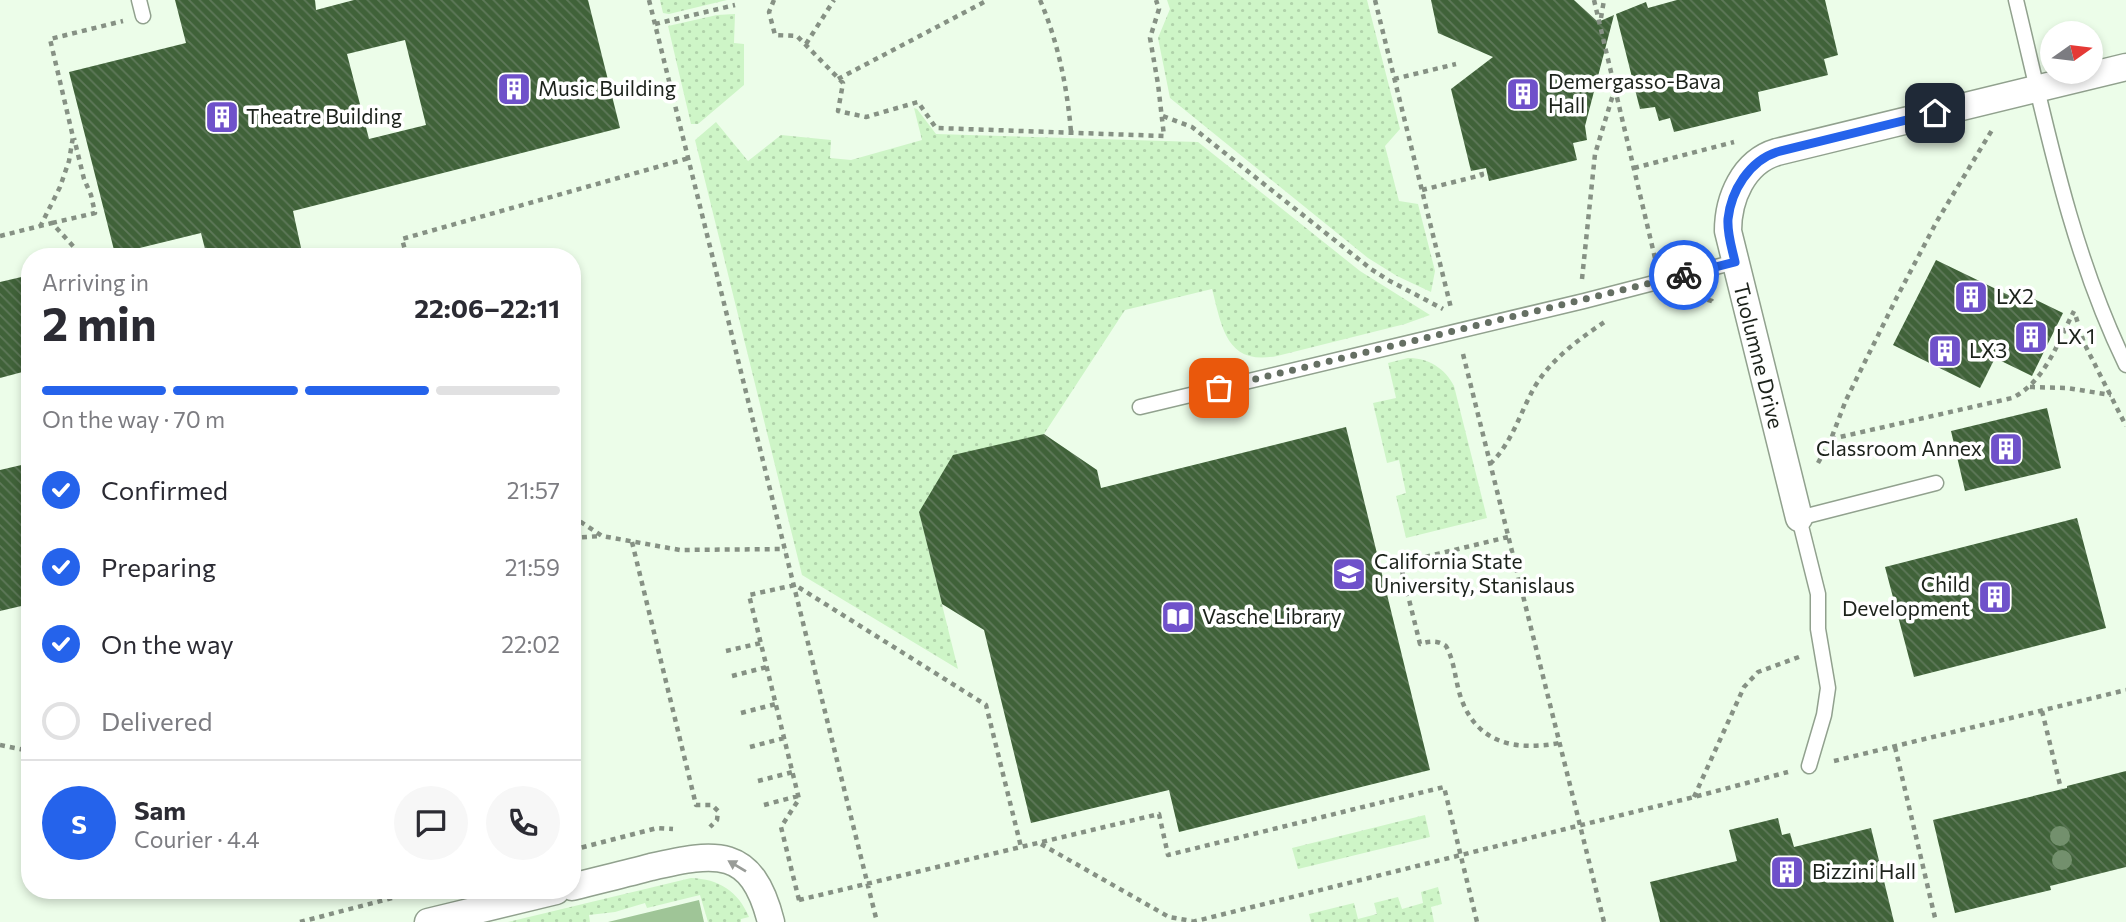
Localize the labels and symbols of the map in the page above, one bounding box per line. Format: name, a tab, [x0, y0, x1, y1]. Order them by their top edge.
north arrow	[2040, 21, 2104, 84]
place label: Demergasso-Bava Hall	[1548, 68, 1721, 117]
building icon: Music Building	[495, 70, 533, 108]
place label: Music Building	[538, 75, 676, 100]
building icon: Demergasso-Bava Hall	[1504, 75, 1542, 113]
pin	[1905, 83, 1965, 143]
building icon: Theatre Building	[203, 98, 241, 136]
place label: Theatre Building	[246, 103, 402, 128]
courier	[1649, 240, 1719, 310]
building icon: LX2	[1952, 278, 1990, 316]
street label: Tuolumne Drive	[1729, 280, 1790, 431]
place label: LX2	[1996, 283, 2034, 308]
building icon: LX 1	[2012, 318, 2050, 356]
place label: LX 1	[2056, 323, 2095, 348]
building icon: LX3	[1926, 332, 1964, 370]
place label: LX3	[1969, 337, 2007, 362]
pin	[1189, 358, 1249, 418]
building icon: Classroom Annex	[1987, 430, 2025, 468]
place label: Classroom Annex	[1816, 435, 1982, 460]
place label: California State University, Stanislaus	[1374, 548, 1575, 597]
school or university icon: California State University, Stanislaus	[1330, 555, 1368, 593]
place label: Child Development	[1842, 571, 1970, 620]
building icon: Child Development	[1976, 578, 2014, 616]
library icon: Vasche Library	[1159, 598, 1197, 636]
place label: Vasche Library	[1202, 603, 1342, 628]
building icon: Bizzini Hall	[1768, 853, 1806, 891]
place label: Bizzini Hall	[1812, 858, 1916, 883]
one-way arrow	[727, 860, 747, 873]

